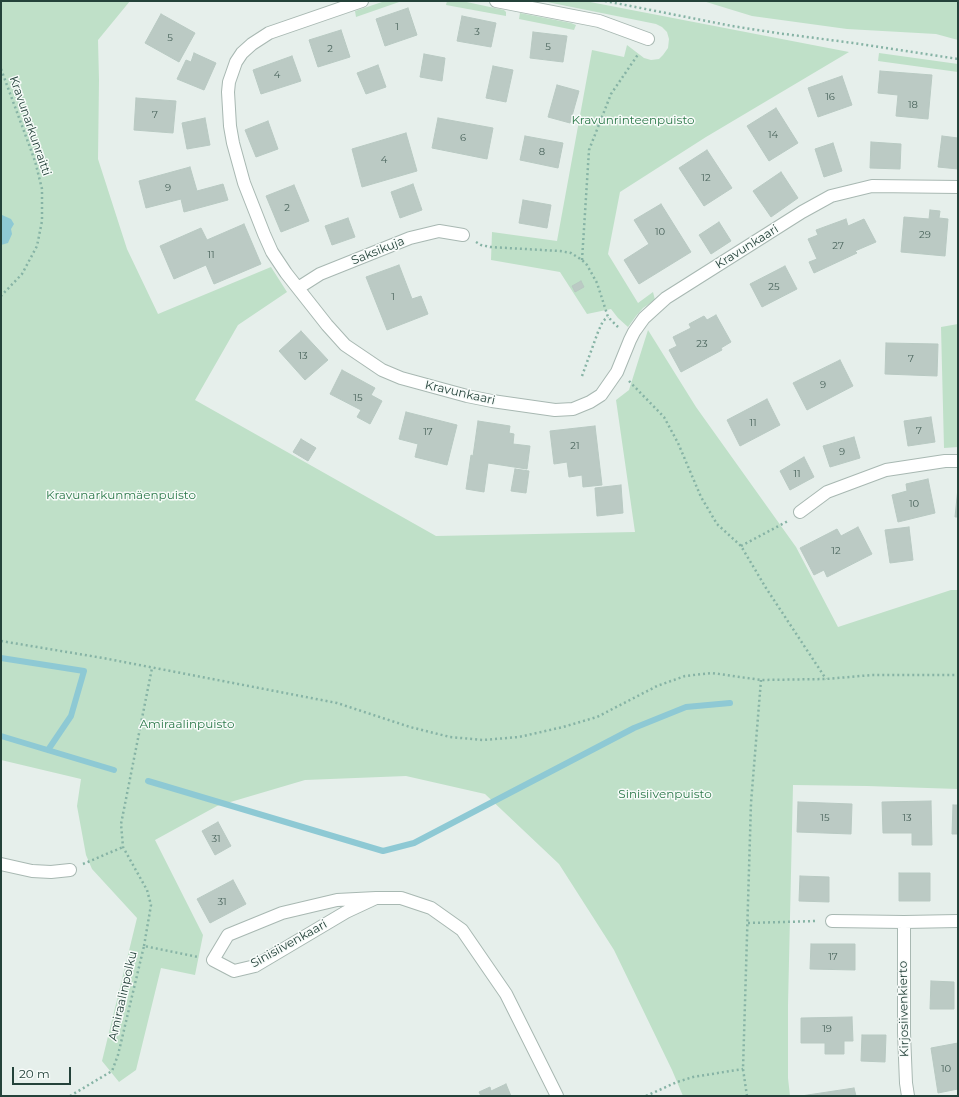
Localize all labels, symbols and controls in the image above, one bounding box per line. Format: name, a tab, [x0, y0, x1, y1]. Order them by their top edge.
house number: 1	[395, 21, 399, 33]
house number: 3	[474, 26, 480, 38]
house number: 5	[167, 32, 173, 44]
house number: 5	[545, 41, 551, 53]
house number: 2	[327, 43, 333, 55]
house number: 4	[274, 69, 280, 81]
street label: Kravunarkunraitti	[6, 74, 54, 178]
house number: 16	[825, 91, 835, 103]
house number: 18	[908, 99, 918, 111]
house number: 7	[152, 109, 158, 121]
park label: Kravunrinteenpuisto	[571, 113, 695, 127]
house number: 14	[768, 129, 778, 141]
house number: 6	[460, 132, 466, 144]
house number: 8	[539, 146, 545, 158]
house number: 4	[381, 154, 387, 166]
house number: 12	[701, 172, 711, 184]
house number: 9	[165, 182, 171, 194]
house number: 2	[284, 202, 290, 214]
street label: Kravunkaari	[713, 222, 781, 272]
house number: 10	[655, 226, 665, 238]
house number: 29	[919, 229, 931, 241]
street label: Saksikuja	[349, 234, 407, 268]
house number: 27	[832, 240, 844, 252]
house number: 11	[207, 249, 215, 261]
house number: 25	[768, 281, 780, 293]
house number: 1	[391, 291, 395, 303]
house number: 23	[696, 338, 708, 350]
house number: 13	[298, 350, 308, 362]
house number: 7	[908, 353, 914, 365]
street label: Kravunkaari	[424, 378, 496, 408]
house number: 9	[820, 379, 826, 391]
house number: 15	[353, 392, 363, 404]
house number: 11	[749, 417, 757, 429]
house number: 7	[916, 425, 922, 437]
house number: 17	[423, 426, 433, 438]
house number: 21	[570, 440, 580, 452]
house number: 9	[839, 446, 845, 458]
house number: 11	[793, 468, 801, 480]
park label: Kravunarkunmäenpuisto	[46, 488, 196, 502]
house number: 10	[909, 498, 919, 510]
house number: 12	[831, 545, 841, 557]
park label: Amiraalinpuisto	[139, 717, 235, 731]
park label: Sinisiivenpuisto	[618, 787, 712, 801]
house number: 15	[820, 812, 830, 824]
house number: 13	[902, 812, 912, 824]
house number: 31	[211, 833, 221, 845]
house number: 31	[217, 896, 227, 908]
street label: Sinisiivenkaari	[248, 917, 330, 971]
street label: Amiraalinpolku	[106, 950, 140, 1042]
house number: 17	[828, 951, 838, 963]
street label: Kirjosiivenkierto	[896, 961, 912, 1057]
house number: 19	[822, 1023, 832, 1035]
scale bar	[14, 1059, 73, 1085]
house number: 10	[941, 1063, 951, 1075]
text: 20 m	[19, 1066, 50, 1081]

